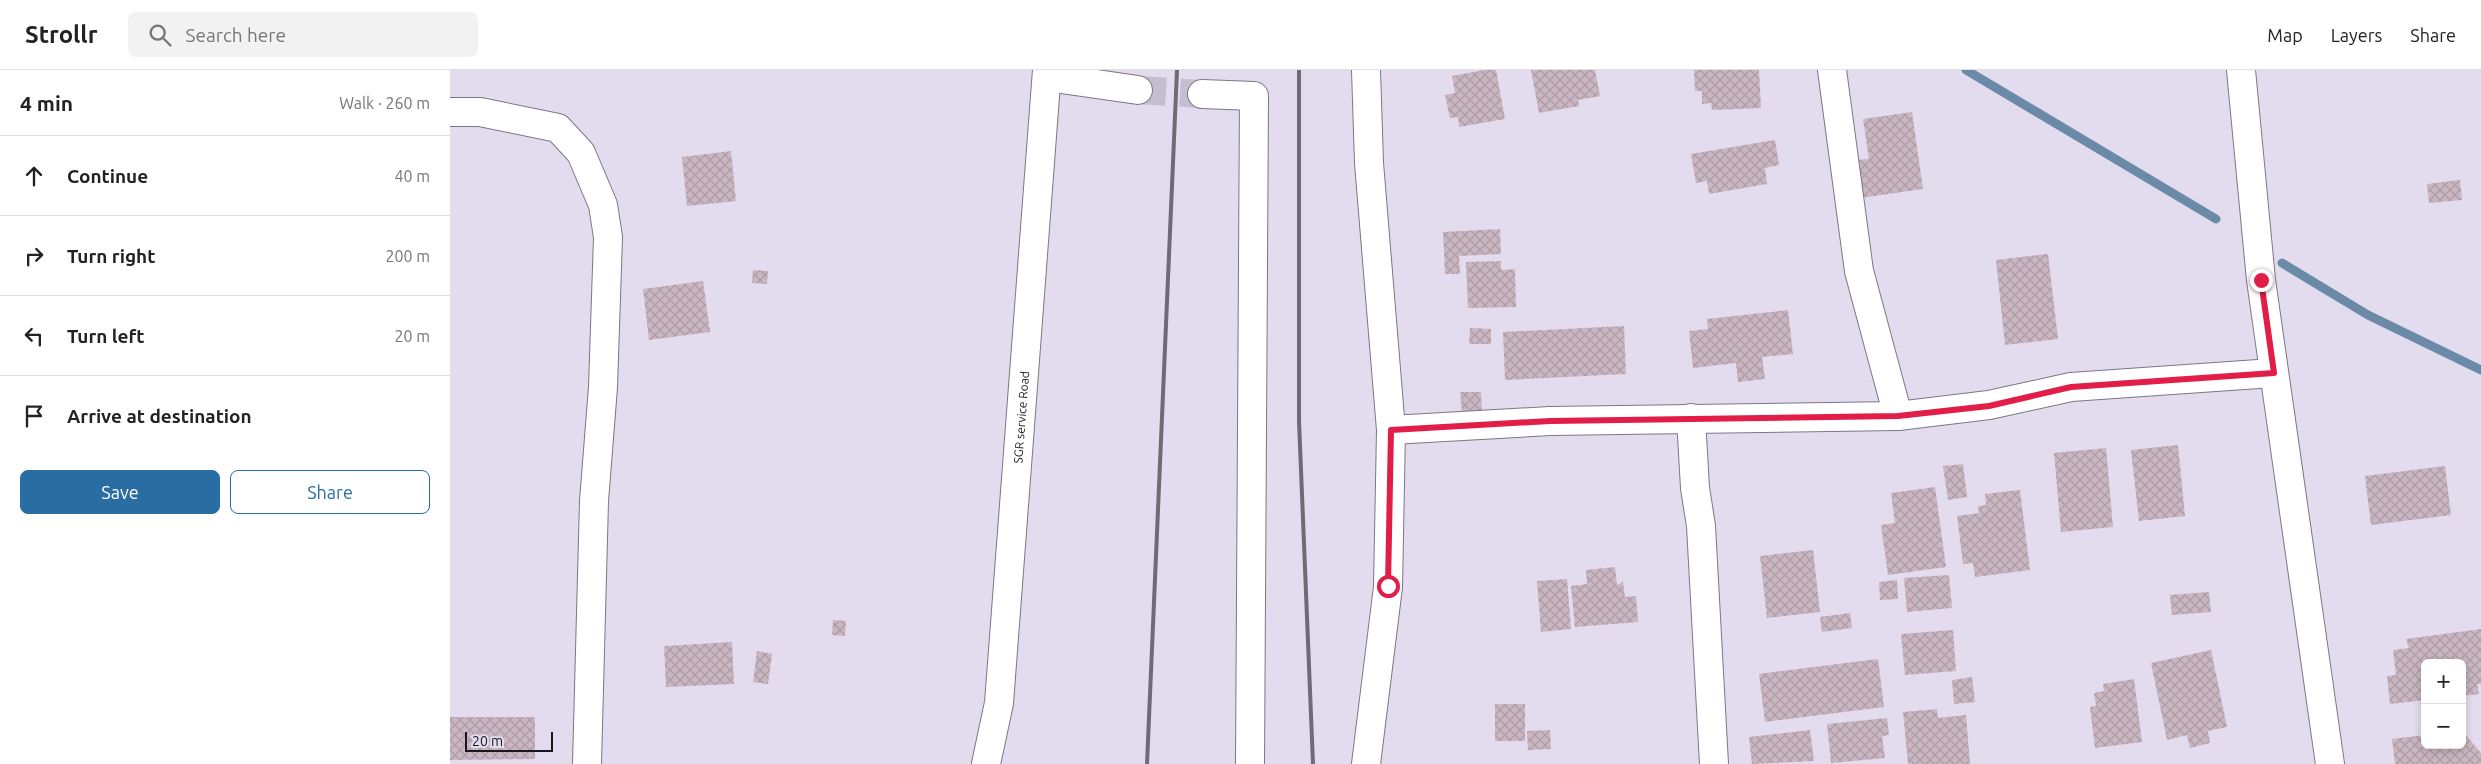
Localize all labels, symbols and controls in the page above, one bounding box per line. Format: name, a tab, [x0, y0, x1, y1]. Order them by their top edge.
search box	[128, 12, 478, 57]
text: Strollr	[25, 21, 98, 48]
icon: search	[146, 21, 174, 49]
text: Search here	[186, 24, 286, 46]
text: Map	[2267, 25, 2303, 45]
text: Layers	[2331, 25, 2382, 45]
text: Share	[2410, 25, 2456, 45]
text: 4 min	[20, 91, 73, 115]
text: Walk · 260 m	[339, 94, 430, 112]
icon: ahead	[20, 162, 48, 190]
text: Continue	[67, 165, 148, 187]
text: 40 m	[394, 167, 430, 185]
icon: right	[20, 242, 48, 270]
text: Turn right	[67, 245, 155, 267]
text: 200 m	[385, 247, 430, 265]
route end	[2250, 269, 2273, 292]
icon: left	[20, 322, 48, 350]
text: Turn left	[67, 325, 145, 347]
text: 20 m	[394, 327, 430, 345]
street label: SGR service Road	[1011, 371, 1031, 464]
icon: arrive	[20, 402, 48, 430]
text: Arrive at destination	[67, 405, 252, 427]
button: Save	[20, 470, 220, 514]
button: Share	[230, 470, 430, 514]
route start	[1377, 575, 1400, 598]
map controls	[2421, 659, 2466, 749]
button: +	[2421, 659, 2466, 704]
button: −	[2421, 704, 2466, 749]
scale bar	[465, 729, 552, 752]
text: 20 m	[472, 733, 503, 749]

